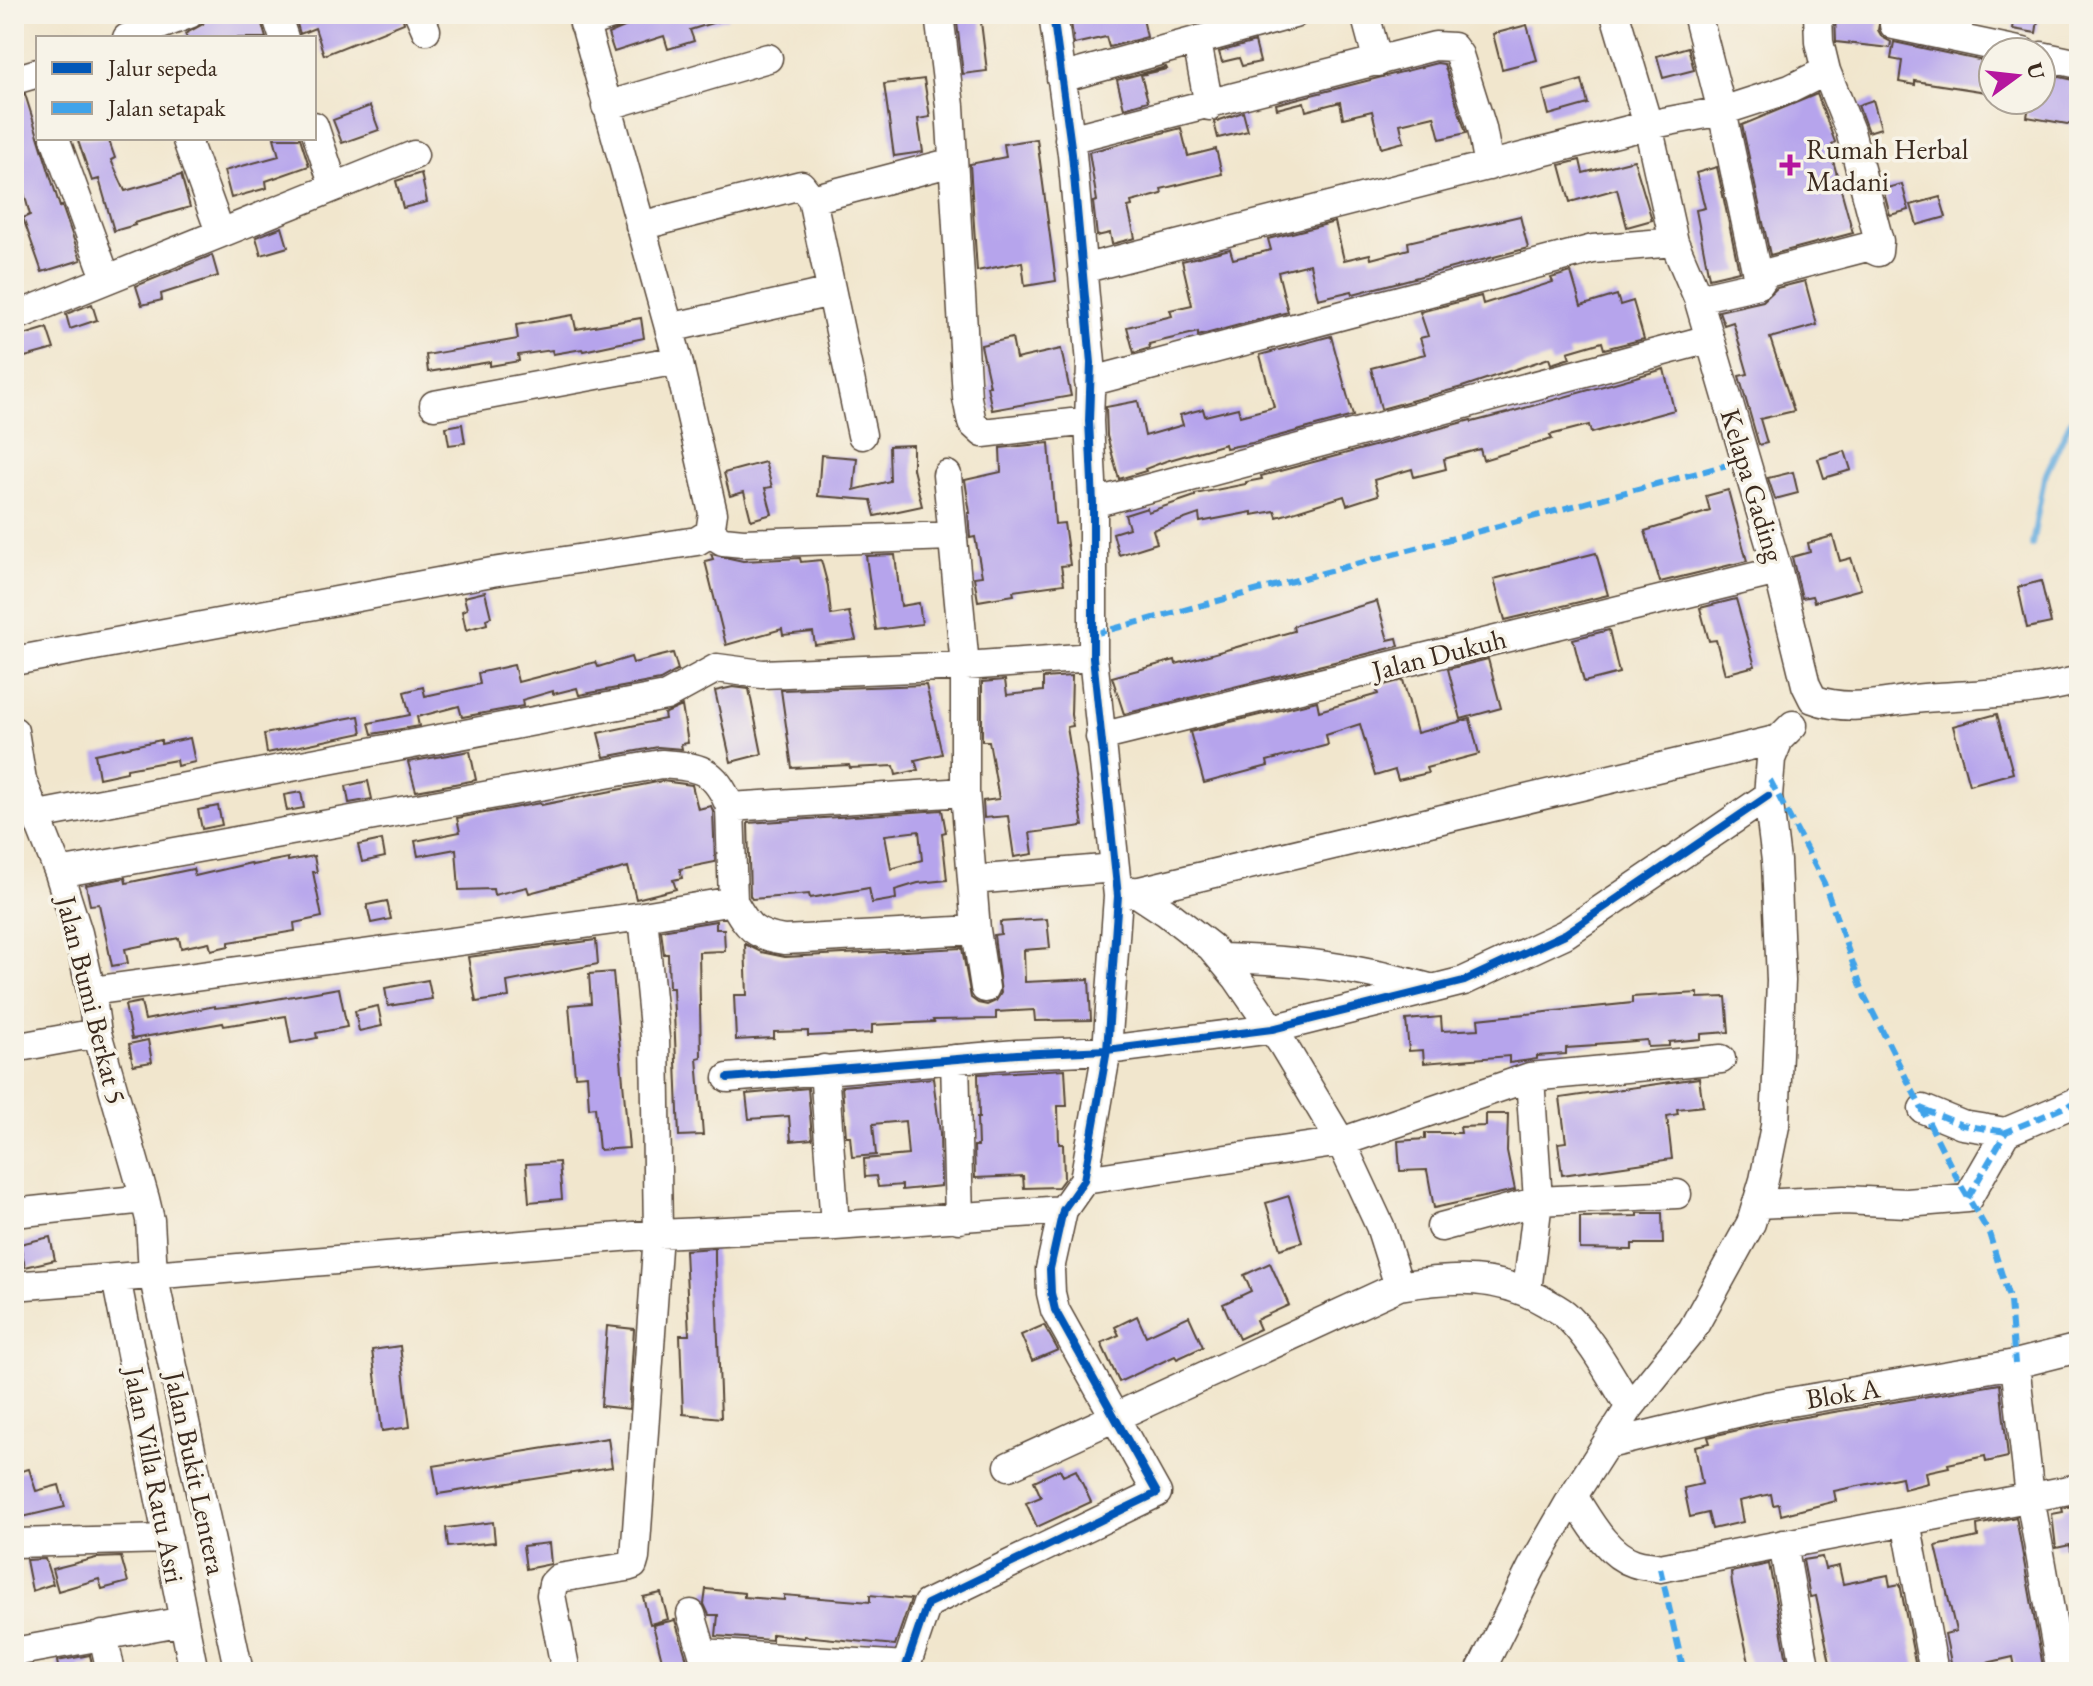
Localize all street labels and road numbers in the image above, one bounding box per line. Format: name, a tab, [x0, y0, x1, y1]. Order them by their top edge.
street label: Kelapa Gading	[1713, 404, 1794, 567]
street label: Jalan Dukuh	[1366, 620, 1510, 689]
street label: Jalan Bumi Berkat 5	[48, 890, 135, 1108]
street label: Jalan Villa Ratu Asri	[116, 1362, 194, 1586]
street label: Jalan Bukit Lentera	[156, 1366, 235, 1579]
street label: Blok A	[1803, 1369, 1883, 1417]

